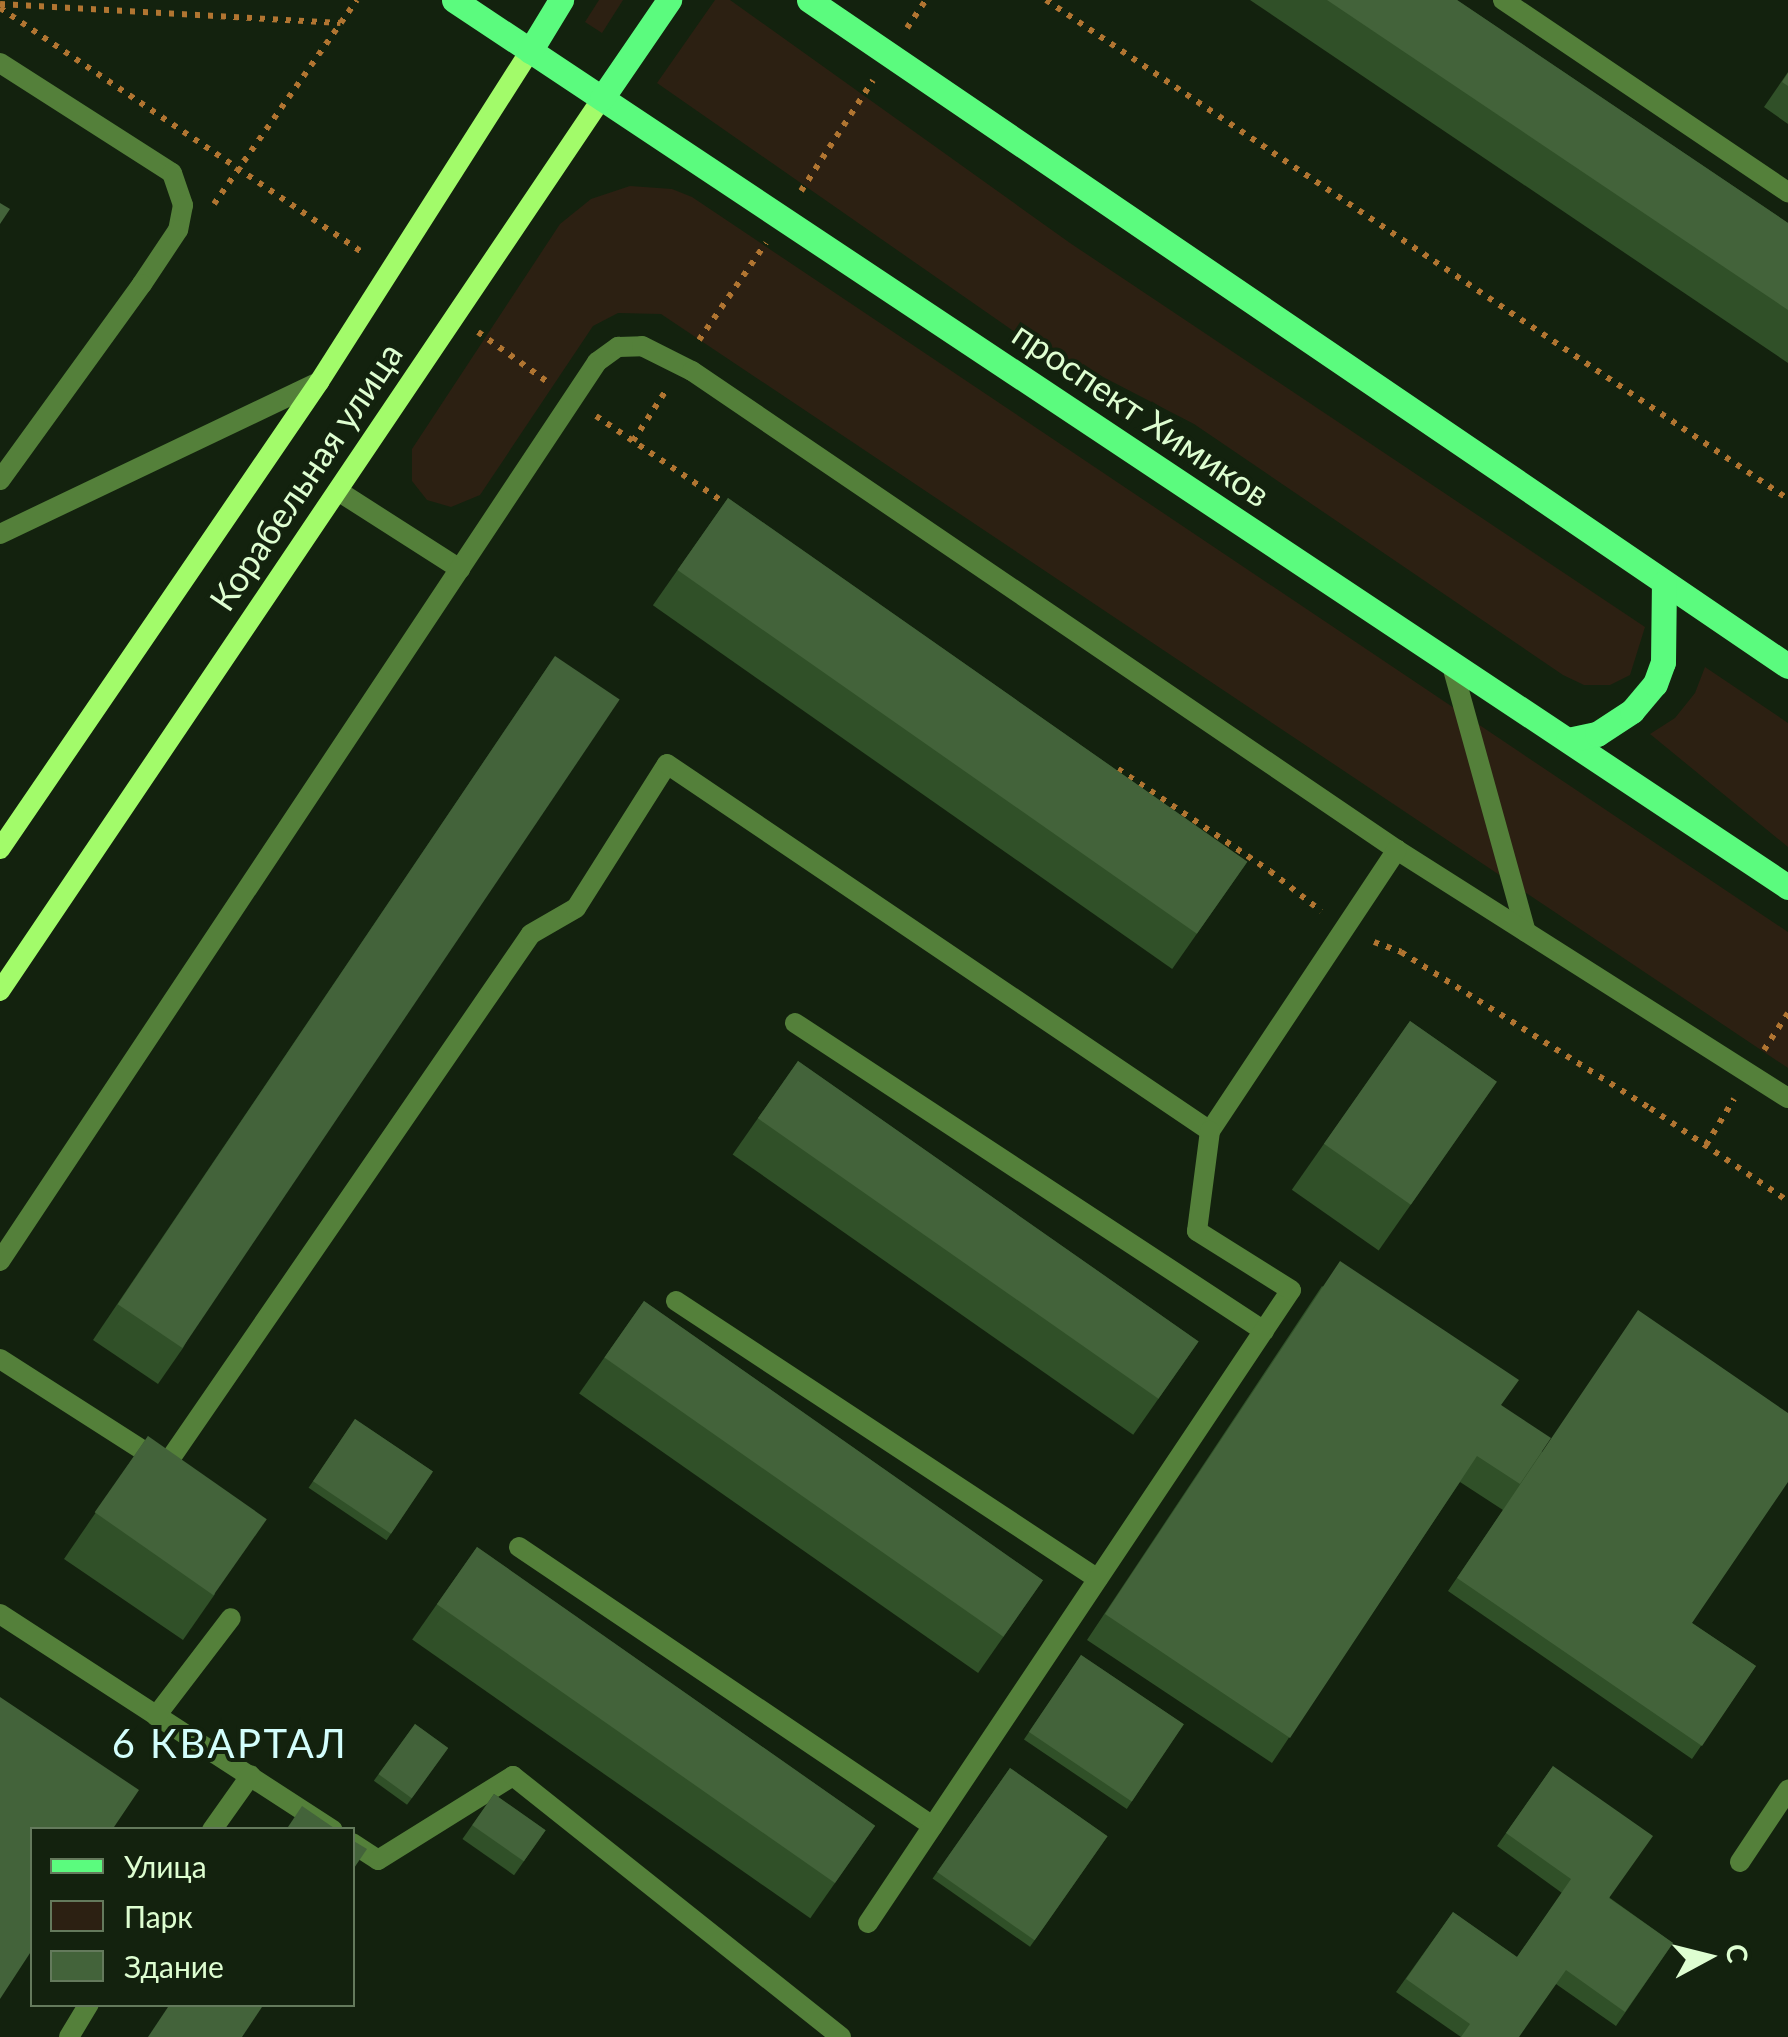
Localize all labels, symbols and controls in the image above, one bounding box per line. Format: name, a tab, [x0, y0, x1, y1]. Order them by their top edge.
street label: проспект Химиков	[1006, 311, 1278, 515]
street label: Корабельная улица	[200, 334, 410, 618]
district label: 6 КВАРТАЛ	[112, 1719, 348, 1767]
legend	[30, 1827, 355, 2007]
text: Улица	[124, 1848, 207, 1884]
text: Парк	[124, 1898, 193, 1934]
north arrow	[1658, 1907, 1758, 2007]
text: С	[1720, 1942, 1756, 1965]
text: Здание	[124, 1948, 224, 1984]

